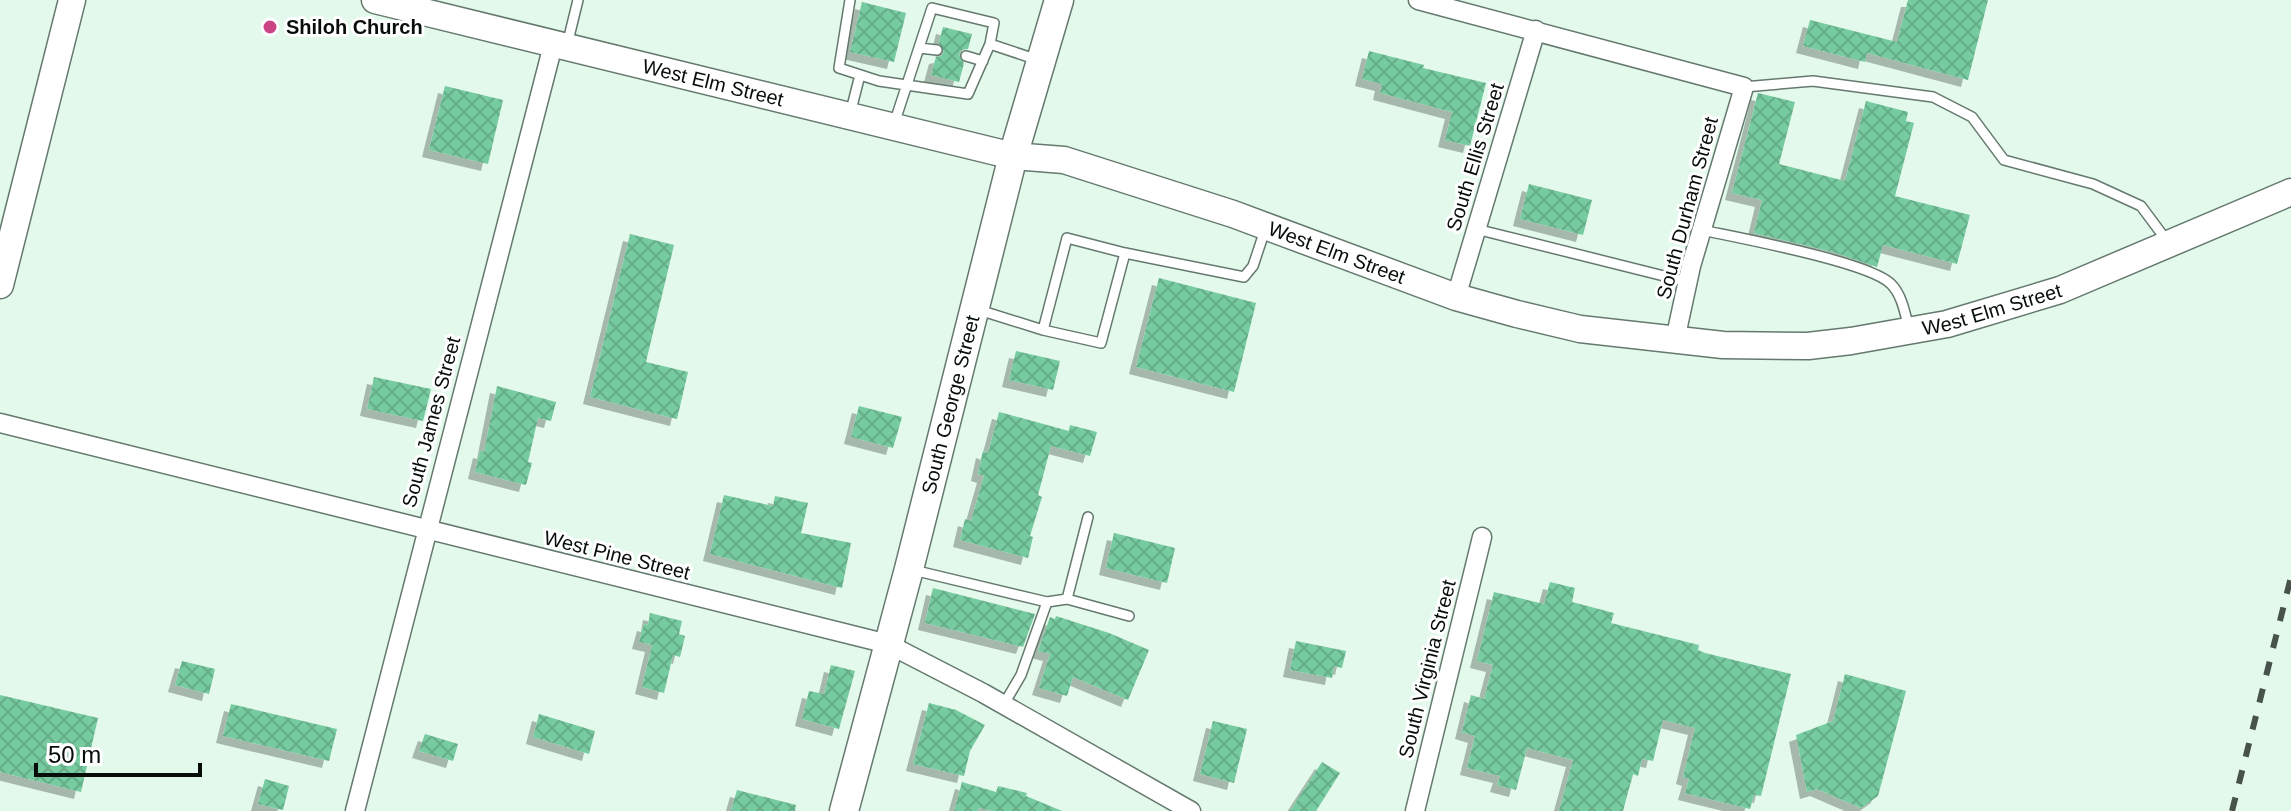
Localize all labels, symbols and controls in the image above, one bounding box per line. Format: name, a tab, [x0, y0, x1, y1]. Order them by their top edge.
place label: Shiloh Church	[286, 16, 423, 38]
marker: Shiloh Church	[261, 18, 279, 36]
street label: West Elm Street	[640, 55, 786, 111]
street label: South Ellis Street	[1442, 80, 1508, 234]
street label: South Durham Street	[1652, 114, 1722, 302]
street label: West Elm Street	[1265, 217, 1408, 288]
street label: West Elm Street	[1920, 279, 2065, 339]
street label: South George Street	[917, 313, 984, 496]
street label: South James Street	[398, 334, 464, 510]
street label: West Pine Street	[542, 526, 693, 584]
street label: South Virginia Street	[1394, 577, 1460, 760]
scale bar	[36, 727, 200, 777]
text: 50 m	[48, 741, 101, 768]

